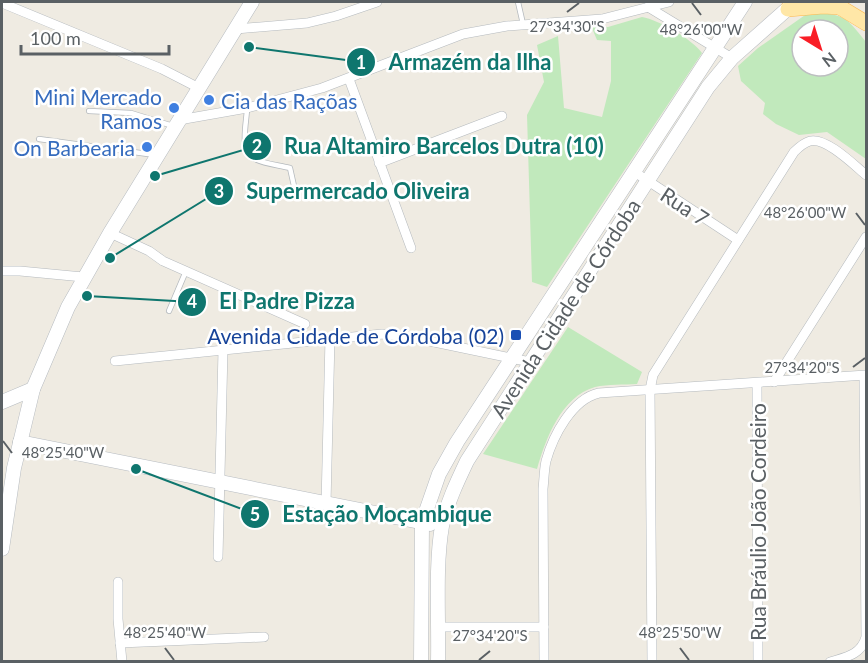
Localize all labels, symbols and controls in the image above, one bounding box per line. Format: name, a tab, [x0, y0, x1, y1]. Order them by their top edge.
text: 27°34'30"S	[529, 17, 605, 35]
scale bar	[21, 18, 170, 56]
north arrow	[790, 18, 850, 78]
text: 48°26'00"W	[660, 20, 743, 38]
text: 100 m	[30, 27, 81, 49]
callout: Armazém da Ilha	[346, 42, 563, 82]
text: Armazém da Ilha	[388, 48, 551, 75]
text: N	[819, 49, 840, 71]
text: 1	[356, 51, 366, 73]
place label: Mini Mercado Ramos	[34, 84, 162, 133]
place label: Cia das Raçõas	[221, 88, 357, 113]
marker: Cia das Raçõas	[202, 93, 216, 107]
marker: Mini Mercado Ramos	[167, 101, 181, 115]
callout: Rua Altamiro Barcelos Dutra (10)	[242, 126, 616, 166]
text: Rua Altamiro Barcelos Dutra (10)	[284, 132, 604, 159]
place label: On Barbearia	[13, 135, 135, 160]
text: 2	[252, 135, 262, 157]
marker: On Barbearia	[140, 140, 154, 154]
callout: Supermercado Oliveira	[204, 171, 482, 211]
text: Supermercado Oliveira	[246, 177, 470, 204]
text: 3	[214, 180, 224, 202]
street label: Rua 7	[656, 181, 714, 231]
street label: Avenida Cidade de Córdoba	[485, 194, 645, 422]
text: 48°26'00"W	[764, 203, 847, 221]
callout: El Padre Pizza	[177, 282, 367, 322]
text: El Padre Pizza	[219, 287, 355, 314]
text: 4	[187, 290, 197, 312]
place label: Avenida Cidade de Córdoba (02)	[207, 323, 504, 348]
marker: Avenida Cidade de Córdoba (02)	[509, 328, 523, 342]
text: 27°34'20"S	[764, 358, 840, 376]
street label: Rua Bráulio João Cordeiro	[745, 403, 770, 641]
text: 48°25'40"W	[22, 443, 105, 461]
callout: Estação Moçambique	[240, 494, 503, 534]
text: Estação Moçambique	[282, 500, 492, 527]
text: 5	[250, 503, 260, 525]
text: 48°25'40"W	[124, 623, 207, 641]
text: 48°25'50"W	[639, 623, 722, 641]
text: 27°34'20"S	[452, 626, 528, 644]

